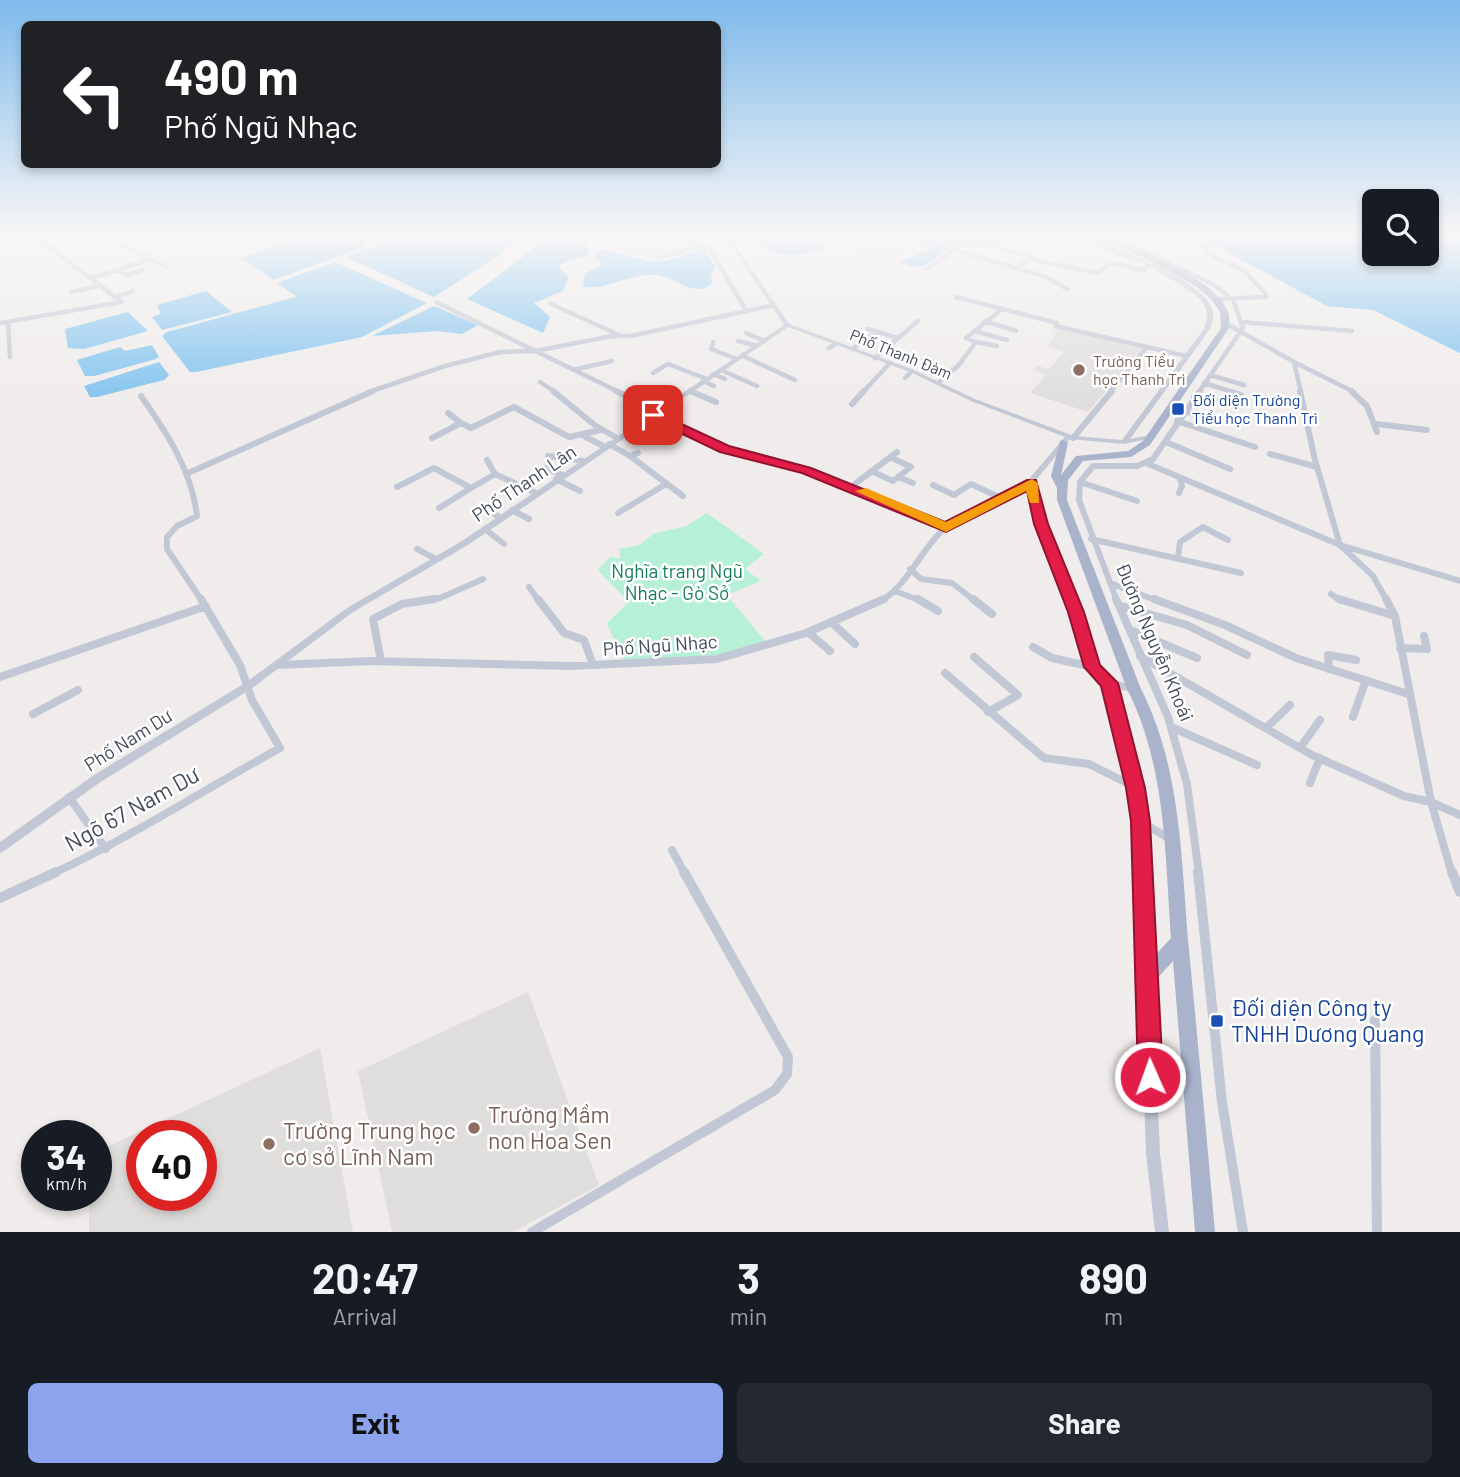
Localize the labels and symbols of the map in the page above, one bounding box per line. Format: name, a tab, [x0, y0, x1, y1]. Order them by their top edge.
street label: Phố Thanh Đàm	[847, 324, 955, 383]
place label: Trường Tiểu học Thanh Trì	[1093, 351, 1185, 388]
marker: Trường Tiểu học Thanh Trì	[1071, 362, 1087, 378]
pin	[623, 385, 683, 445]
place label: Đối diện Trường Tiểu học Thanh Trì	[1192, 390, 1318, 427]
marker: Đối diện Trường Tiểu học Thanh Trì	[1170, 401, 1186, 417]
street label: Phố Thanh Lân	[467, 439, 580, 526]
park label: Nghĩa trang Ngũ Nhạc - Gò Sở	[611, 559, 743, 604]
street label: Đường Nguyễn Khoái	[1112, 559, 1199, 724]
street label: Phố Ngũ Nhạc	[602, 629, 718, 660]
street label: Phố Nam Dư	[80, 703, 177, 776]
street label: Ngõ 67 Nam Dư	[59, 759, 204, 857]
place label: Đối diện Công ty TNHH Dương Quang	[1231, 993, 1424, 1047]
marker: Đối diện Công ty TNHH Dương Quang	[1209, 1013, 1225, 1029]
position arrow	[1113, 1040, 1187, 1114]
place label: Trường Mầm non Hoa Sen	[488, 1100, 612, 1154]
place label: Trường Trung học cơ sở Lĩnh Nam	[283, 1116, 456, 1170]
speed limit sign: 40	[126, 1120, 217, 1211]
marker: Trường Mầm non Hoa Sen	[466, 1120, 482, 1136]
marker: Trường Trung học cơ sở Lĩnh Nam	[261, 1136, 277, 1152]

